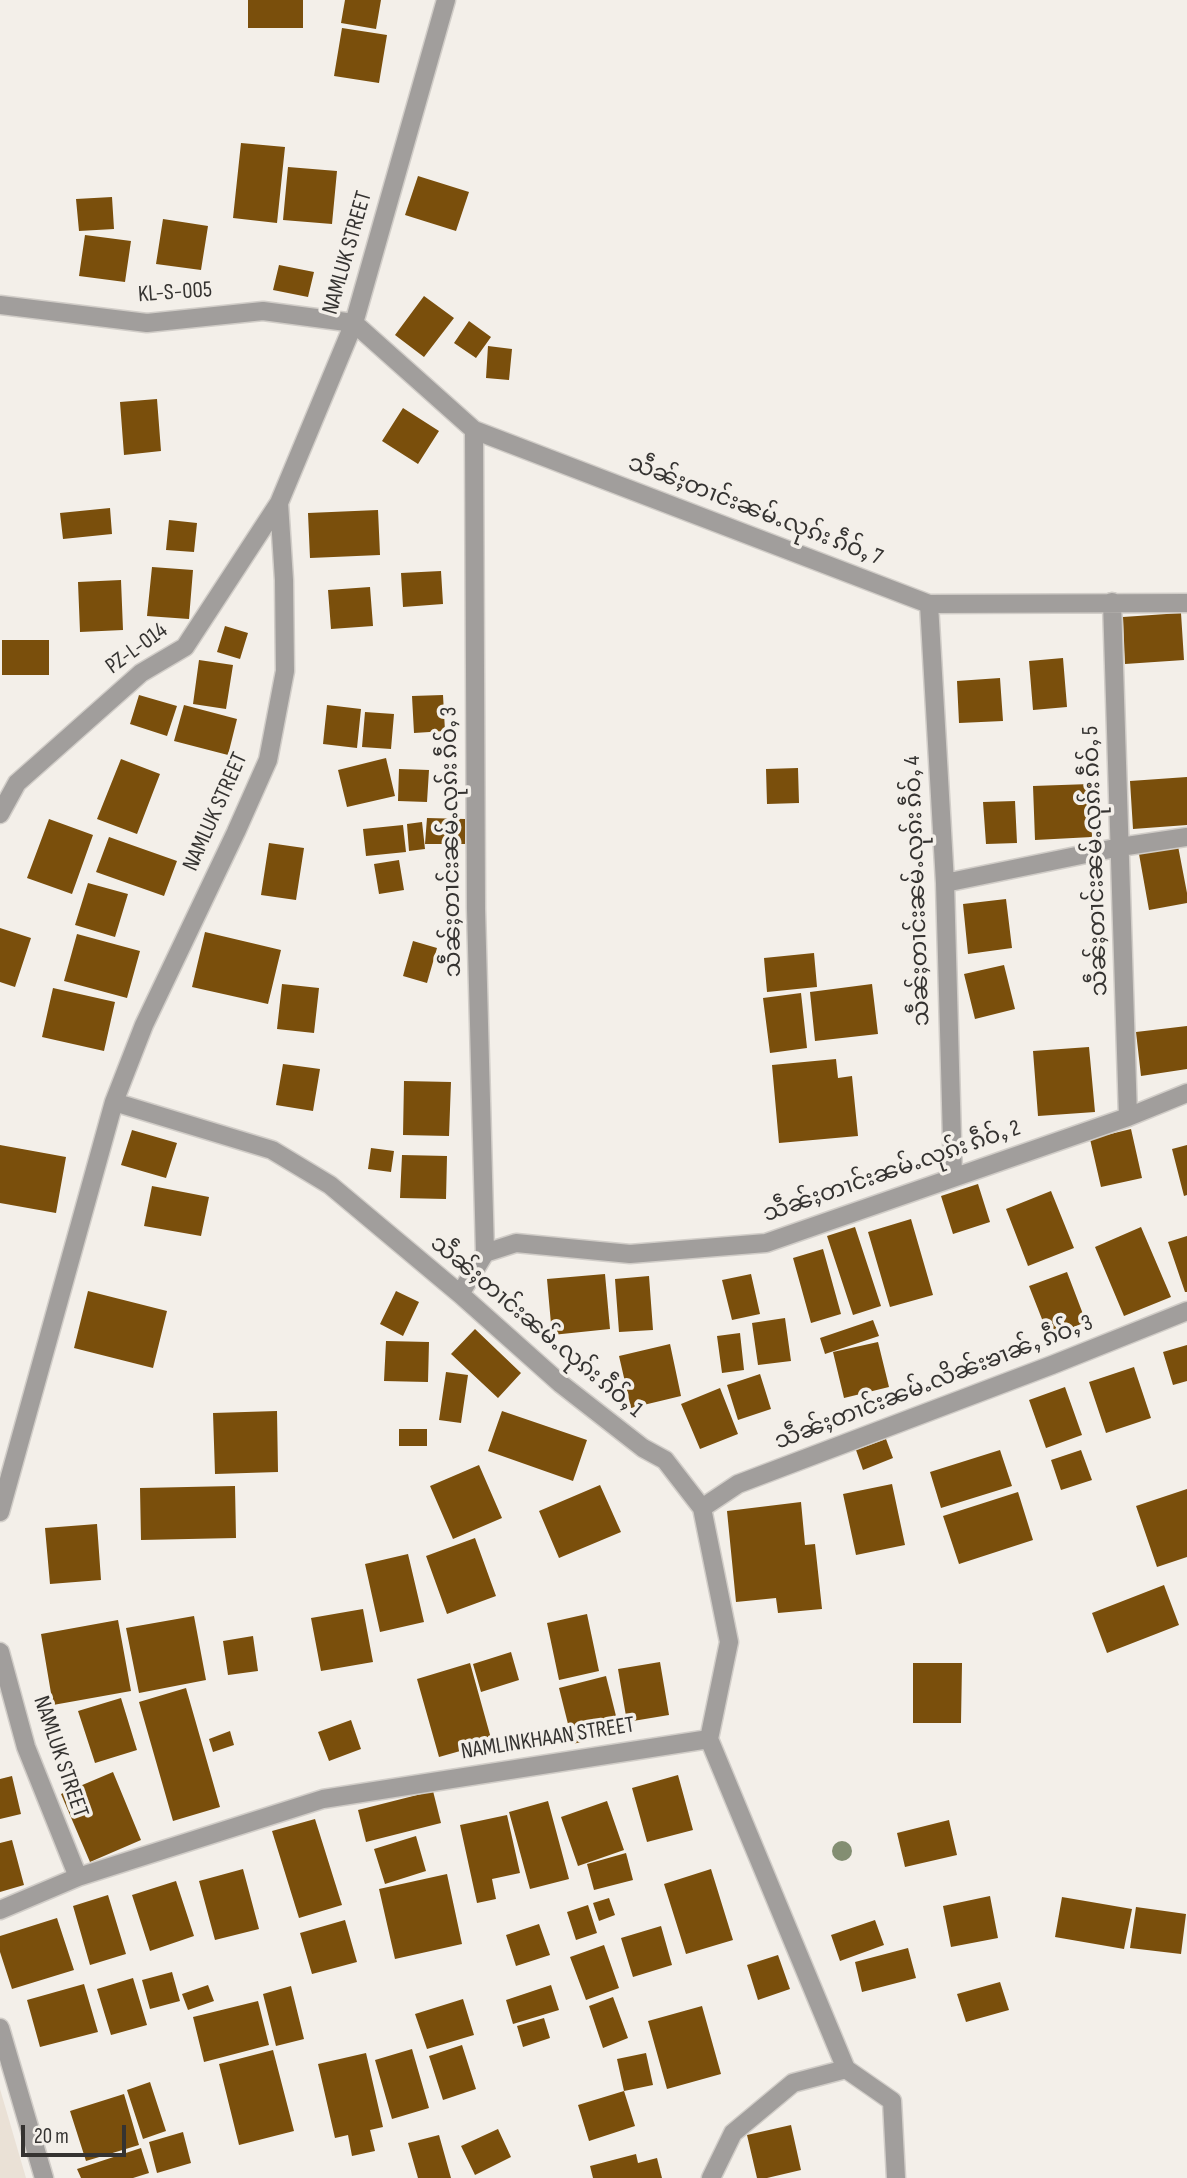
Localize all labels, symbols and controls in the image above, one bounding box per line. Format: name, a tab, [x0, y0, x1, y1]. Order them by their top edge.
street label: NAMLUK STREET	[317, 188, 379, 318]
street label: KL-S-005	[137, 277, 213, 309]
street label: သဵၼ်ႈတၢင်းၼမ်ႉလုၵ်း ၵဵဝ်ႇ 7	[624, 450, 886, 572]
street label: PZ-L-014	[101, 617, 173, 681]
street label: သဵၼ်ႈတၢင်းၼမ်ႉလုၵ်း ၵဵဝ်ႇ 3	[436, 706, 468, 978]
street label: သဵၼ်ႈတၢင်းၼမ်ႉလုၵ်း ၵဵဝ်ႇ 5	[1077, 725, 1115, 997]
street label: NAMLUK STREET	[178, 748, 254, 876]
street label: သဵၼ်ႈတၢင်းၼမ်ႉလုၵ်း ၵဵဝ်ႇ 4	[899, 755, 937, 1027]
street label: သဵၼ်ႈတၢင်းၼမ်ႉလုၵ်း ၵဵဝ်ႇ 2	[760, 1115, 1024, 1229]
street label: သဵၼ်ႈတၢင်းၼမ်ႉလုၵ်း ၵဵဝ်ႇ 1	[424, 1230, 648, 1424]
street label: သဵၼ်ႈတၢင်းၼမ်ႉလိၼ်းၶၢၼ်ႇ ၵဵဝ်ႇ 3	[771, 1309, 1097, 1457]
street label: NAMLUK STREET	[26, 1693, 94, 1821]
street label: NAMLINKHAAN STREET	[459, 1712, 637, 1766]
scale bar	[24, 2112, 130, 2156]
text: 20 m	[34, 2124, 69, 2149]

